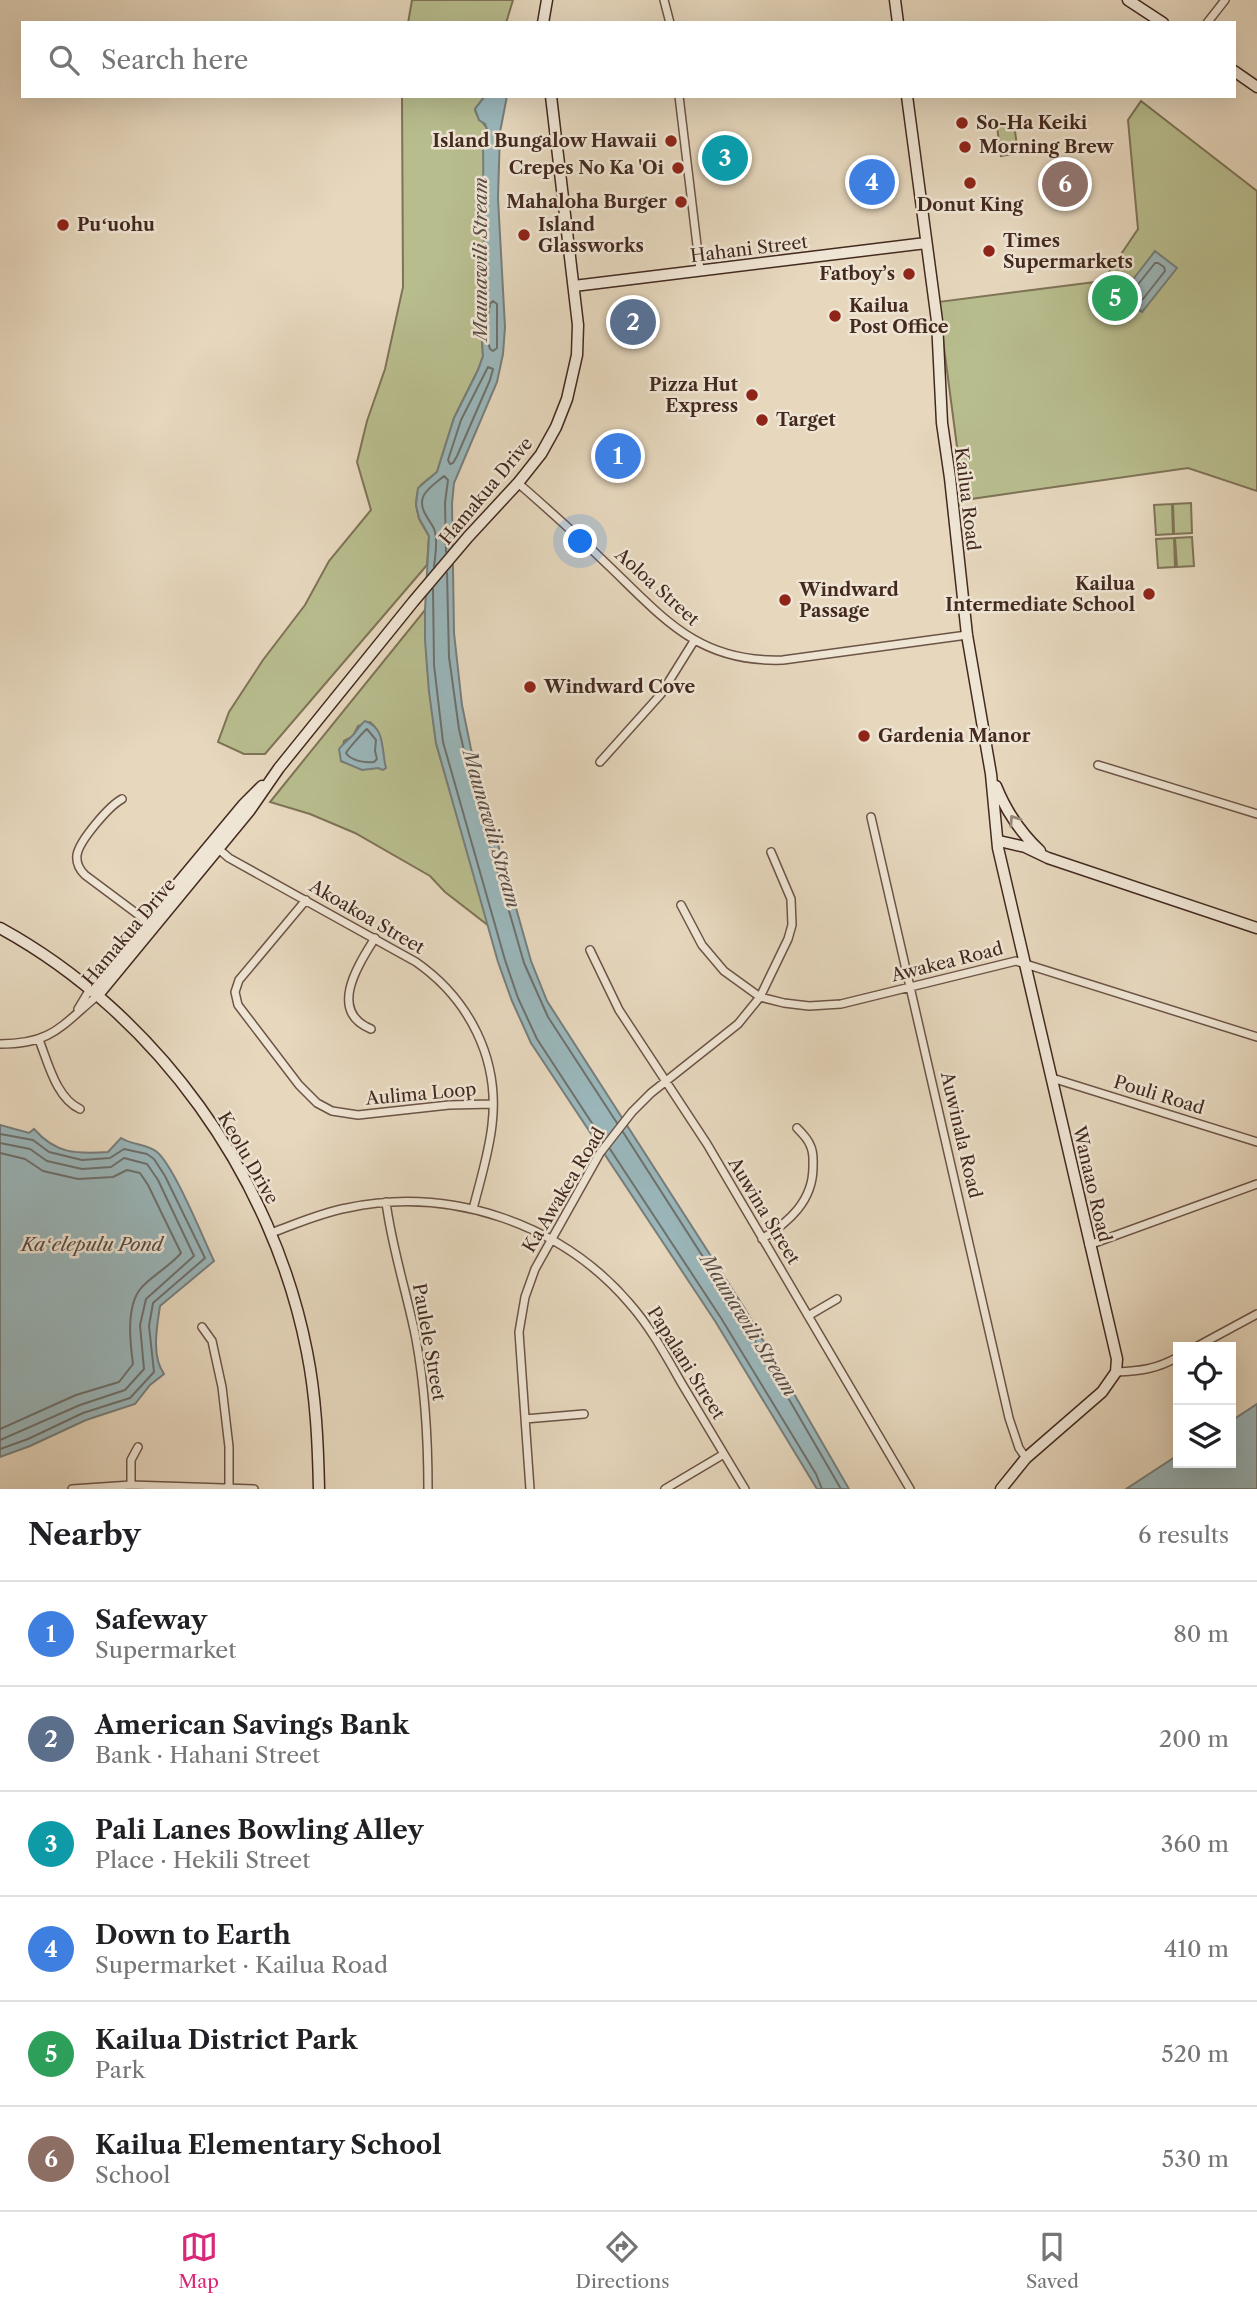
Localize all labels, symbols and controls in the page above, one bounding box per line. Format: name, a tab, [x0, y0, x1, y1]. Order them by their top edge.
search box	[21, 21, 1236, 98]
icon: search	[45, 41, 83, 79]
text: Search here	[101, 44, 248, 76]
place label: So-Ha Keiki	[976, 112, 1088, 134]
marker: So-Ha Keiki	[954, 115, 970, 131]
place label: Island Bungalow Hawaii	[432, 130, 658, 152]
pin: 3	[702, 132, 748, 184]
marker: Island Bungalow Hawaii	[663, 133, 679, 149]
place label: Morning Brew	[979, 136, 1114, 158]
marker: Morning Brew	[957, 139, 973, 155]
pin: 4	[849, 156, 895, 208]
place label: Crepes No Ka 'Oi	[509, 157, 665, 179]
pin: 6	[1042, 158, 1088, 210]
marker: Crepes No Ka 'Oi	[670, 160, 686, 176]
marker: Donut King	[962, 175, 978, 191]
water label: Maunawili Stream	[469, 177, 492, 343]
place label: Mahaloha Burger	[506, 191, 667, 213]
marker: Mahaloha Burger	[673, 194, 689, 210]
place label: Donut King	[917, 194, 1024, 216]
place label: Puʻuohu	[77, 214, 155, 236]
place label: Island Glassworks	[538, 214, 644, 257]
marker: Puʻuohu	[55, 217, 71, 233]
marker: Island Glassworks	[516, 227, 532, 243]
place label: Times Supermarkets	[1003, 230, 1133, 273]
street label: Hahani Street	[689, 231, 810, 267]
marker: Times Supermarkets	[981, 243, 997, 259]
place label: Fatboy’s	[819, 263, 895, 285]
marker: Fatboy’s	[901, 266, 917, 282]
pin: 5	[1092, 272, 1138, 324]
place label: Kailua Post Office	[849, 295, 949, 338]
pin: 2	[610, 296, 656, 348]
marker: Kailua Post Office	[827, 308, 843, 324]
place label: Pizza Hut Express	[649, 374, 739, 417]
marker: Pizza Hut Express	[744, 387, 760, 403]
place label: Target	[776, 409, 837, 431]
marker: Target	[754, 412, 770, 428]
pin: 1	[595, 430, 641, 482]
street label: Hamakua Drive	[435, 433, 537, 549]
street label: Kailua Road	[950, 446, 984, 552]
your location	[563, 524, 597, 558]
street label: Aoloa Street	[610, 543, 704, 631]
place label: Kailua Intermediate School	[945, 573, 1136, 616]
place label: Windward Passage	[798, 579, 899, 622]
marker: Kailua Intermediate School	[1141, 586, 1157, 602]
marker: Windward Passage	[777, 592, 793, 608]
place label: Windward Cove	[543, 676, 695, 698]
marker: Windward Cove	[522, 679, 538, 695]
place label: Gardenia Manor	[878, 725, 1031, 747]
marker: Gardenia Manor	[856, 728, 872, 744]
water label: Maunawili Stream	[457, 745, 525, 911]
one-way arrow	[1010, 815, 1022, 828]
street label: Hamakua Drive	[78, 874, 180, 990]
street label: Akoakoa Street	[305, 875, 429, 959]
street label: Awakea Road	[888, 937, 1005, 987]
street label: Auwinala Road	[936, 1069, 986, 1200]
street label: Pouli Road	[1111, 1071, 1207, 1119]
street label: Aulima Loop	[364, 1078, 477, 1110]
street label: Keolu Drive	[213, 1108, 283, 1208]
street label: Ka Awakea Road	[518, 1123, 610, 1256]
street label: Wanaao Road	[1068, 1123, 1116, 1244]
street label: Auwina Street	[723, 1153, 805, 1269]
water label: Kaʻelepulu Pond	[19, 1233, 164, 1256]
water label: Maunawili Stream	[694, 1248, 802, 1401]
street label: Paulele Street	[408, 1282, 450, 1403]
street label: Papalani Street	[642, 1302, 730, 1424]
map controls	[1173, 1342, 1236, 1468]
button: locate	[1173, 1342, 1236, 1405]
button: layers	[1173, 1405, 1236, 1468]
text: Nearby	[28, 1516, 141, 1553]
text: 6 results	[1138, 1521, 1229, 1549]
text: Safeway	[95, 1604, 207, 1636]
text: 1	[46, 1620, 56, 1648]
text: 80 m	[1173, 1620, 1229, 1648]
text: Supermarket	[95, 1636, 236, 1664]
text: American Savings Bank	[95, 1709, 409, 1741]
text: 2	[44, 1725, 58, 1753]
text: 200 m	[1159, 1725, 1229, 1753]
text: Bank · Hahani Street	[95, 1741, 320, 1769]
text: Pali Lanes Bowling Alley	[95, 1814, 423, 1846]
text: 3	[45, 1830, 58, 1858]
text: 360 m	[1161, 1830, 1229, 1858]
text: Place · Hekili Street	[95, 1846, 310, 1874]
text: Down to Earth	[95, 1919, 291, 1951]
text: 4	[44, 1935, 58, 1963]
text: 410 m	[1164, 1935, 1229, 1963]
text: Supermarket · Kailua Road	[95, 1951, 388, 1979]
text: Kailua District Park	[95, 2024, 357, 2056]
text: 5	[45, 2040, 57, 2068]
text: 520 m	[1161, 2040, 1229, 2068]
text: Park	[95, 2056, 145, 2084]
text: Kailua Elementary School	[95, 2129, 441, 2161]
text: 6	[44, 2145, 58, 2173]
text: 530 m	[1162, 2145, 1229, 2173]
text: School	[95, 2161, 170, 2189]
tab: Map	[178, 2228, 219, 2293]
tab: Directions	[576, 2228, 669, 2293]
tab: Saved	[1026, 2228, 1079, 2293]

